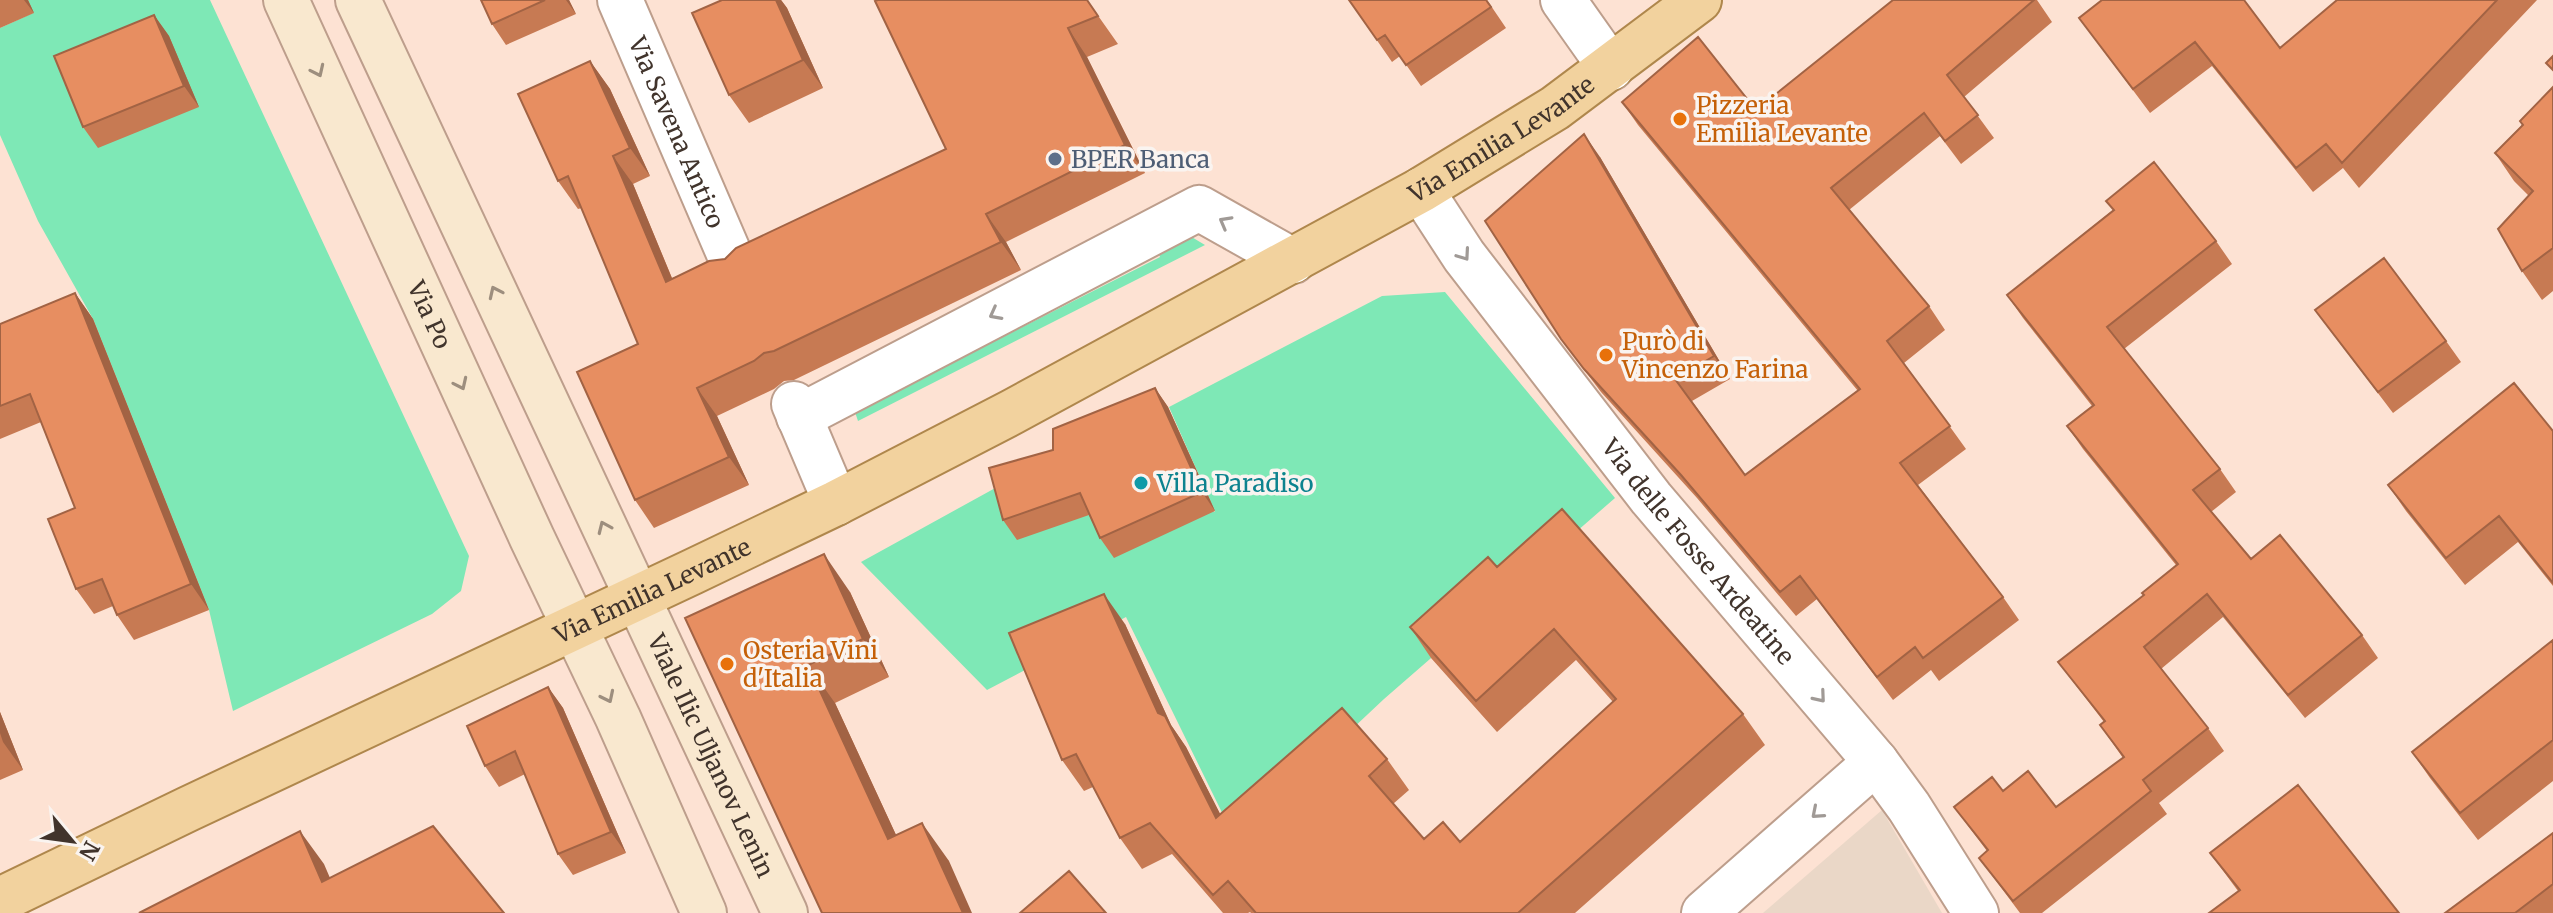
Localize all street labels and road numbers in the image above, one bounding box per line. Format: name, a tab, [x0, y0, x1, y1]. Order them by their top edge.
street label: Via Savena Antico	[622, 31, 732, 233]
street label: Via Emilia Levante	[1402, 69, 1600, 210]
street label: Via Po	[401, 275, 459, 353]
street label: Via delle Fosse Ardeatine	[1595, 432, 1801, 671]
street label: Via Emilia Levante	[548, 531, 756, 651]
street label: Viale Ilic Uljanov Lenin	[641, 628, 782, 882]

